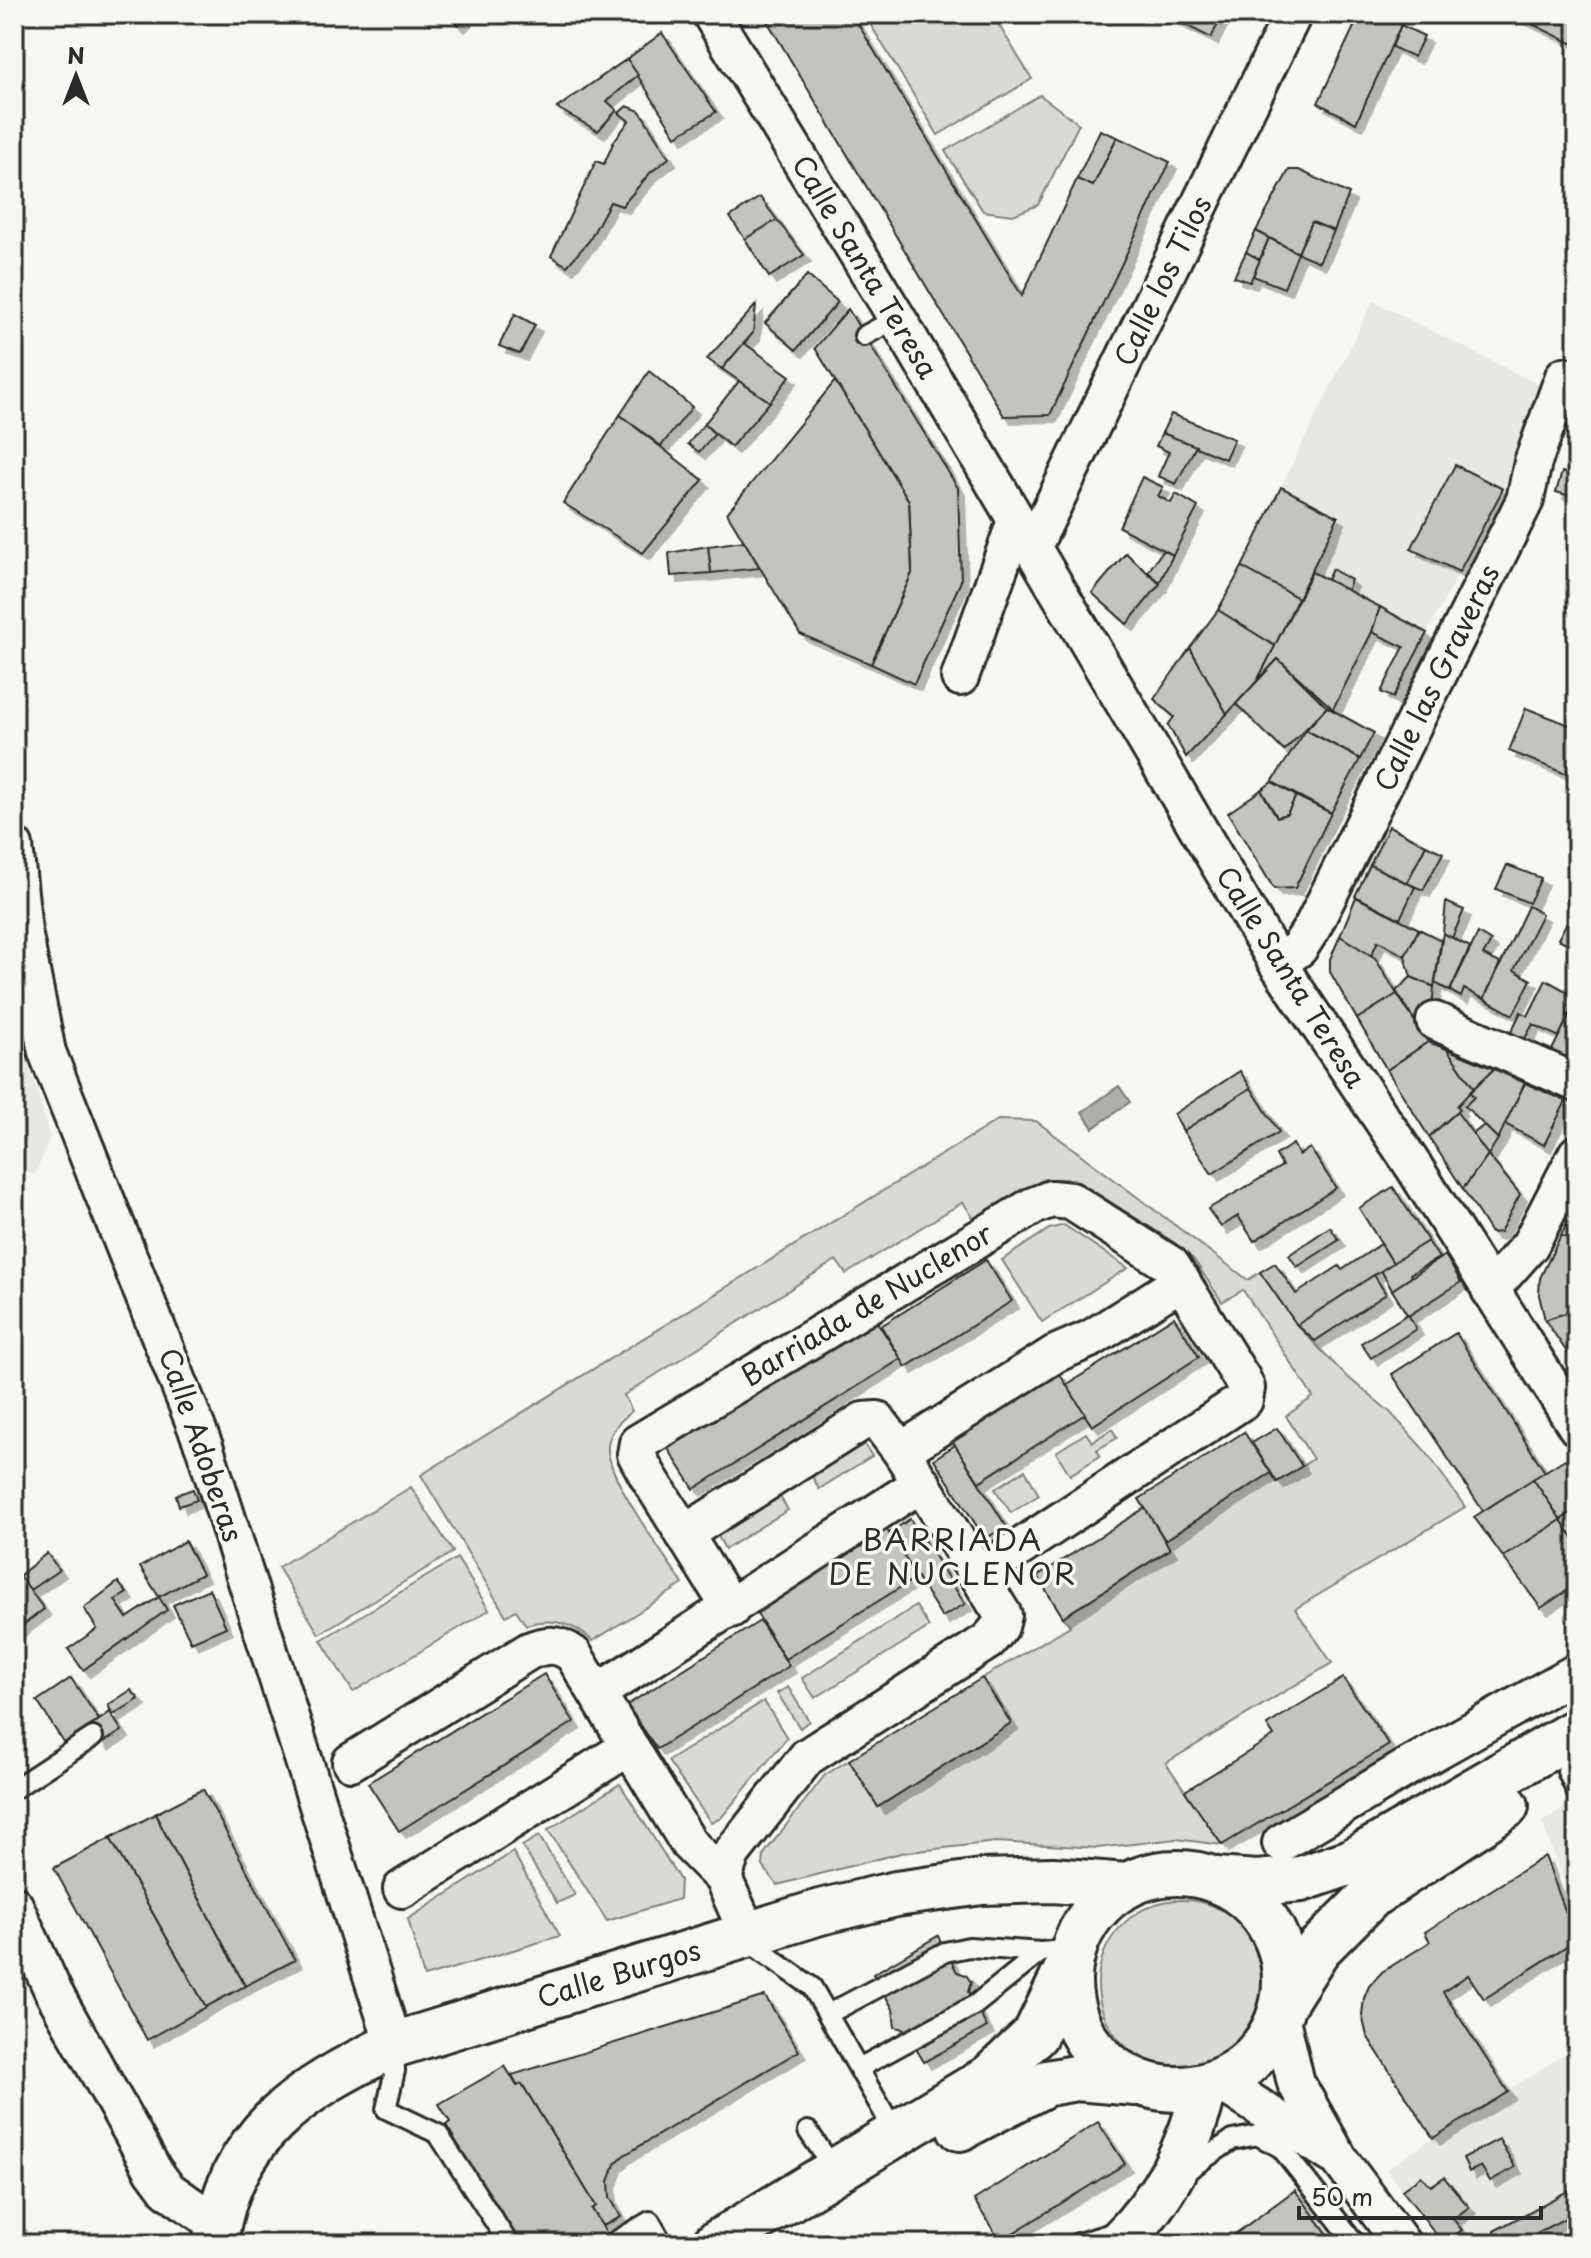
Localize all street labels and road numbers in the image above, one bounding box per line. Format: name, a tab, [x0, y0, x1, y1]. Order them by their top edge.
street label: Calle Santa Teresa	[782, 146, 951, 387]
street label: Calle los Tilos	[1102, 188, 1222, 373]
street label: Calle las Graveras	[1362, 557, 1509, 798]
street label: Calle Santa Teresa	[1207, 857, 1378, 1096]
street label: Barriada de Nuclenor	[732, 1211, 1000, 1396]
street label: Calle Adoberas	[149, 1342, 256, 1547]
street label: Calle Burgos	[531, 1927, 706, 2018]

